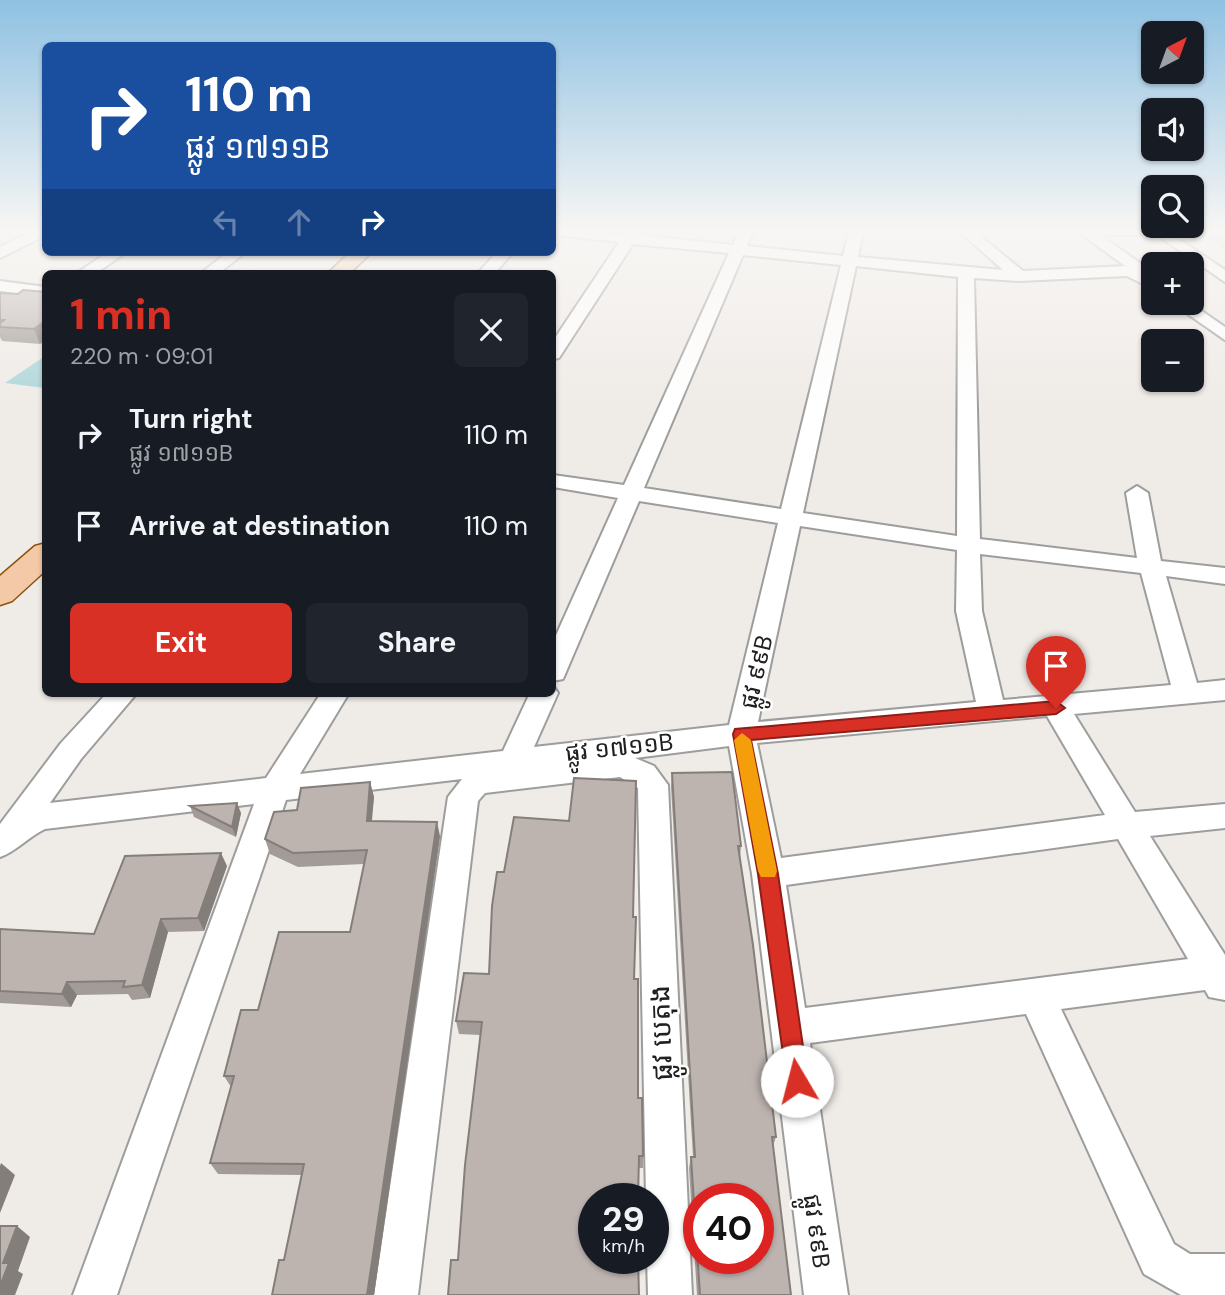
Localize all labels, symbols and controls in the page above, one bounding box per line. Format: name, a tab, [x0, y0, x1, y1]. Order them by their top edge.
north arrow	[1141, 21, 1204, 84]
map controls	[1141, 21, 1204, 392]
text: 110 m	[185, 62, 313, 126]
icon: right	[70, 70, 161, 161]
button: sound	[1141, 98, 1204, 161]
text: ផ្លូវ ១៧១១B	[185, 126, 330, 168]
button: search	[1141, 175, 1204, 238]
icon: left	[207, 203, 245, 241]
icon: ahead	[280, 203, 318, 241]
icon: right	[353, 203, 391, 241]
button: +	[1141, 252, 1204, 315]
text: 1 min	[70, 287, 172, 342]
button: close	[454, 293, 528, 367]
button: −	[1141, 329, 1204, 392]
text: 220 m · 09:01	[70, 341, 213, 371]
text: Turn right	[129, 402, 253, 436]
icon: right	[70, 416, 108, 454]
text: 110 m	[464, 418, 528, 452]
text: ផ្លូវ ១៧១១B	[129, 438, 233, 468]
icon: arrive	[70, 507, 108, 545]
text: Arrive at destination	[129, 509, 390, 543]
text: 110 m	[464, 509, 528, 543]
button: Exit	[70, 603, 292, 683]
button: Share	[306, 603, 528, 683]
street label: ផ្លូវ ៩៩B	[733, 632, 786, 713]
pin	[1026, 636, 1086, 708]
icon: arrive	[1037, 647, 1075, 685]
street label: ផ្លូវ ១៧១១B	[563, 726, 675, 775]
street label: ផ្លូវ បេតុង	[641, 984, 687, 1081]
position arrow	[760, 1044, 834, 1118]
speed limit sign: 40	[683, 1183, 774, 1274]
street label: ផ្លូវ ៩៩B	[789, 1192, 838, 1271]
text: 29	[602, 1196, 645, 1242]
text: km/h	[602, 1234, 645, 1258]

